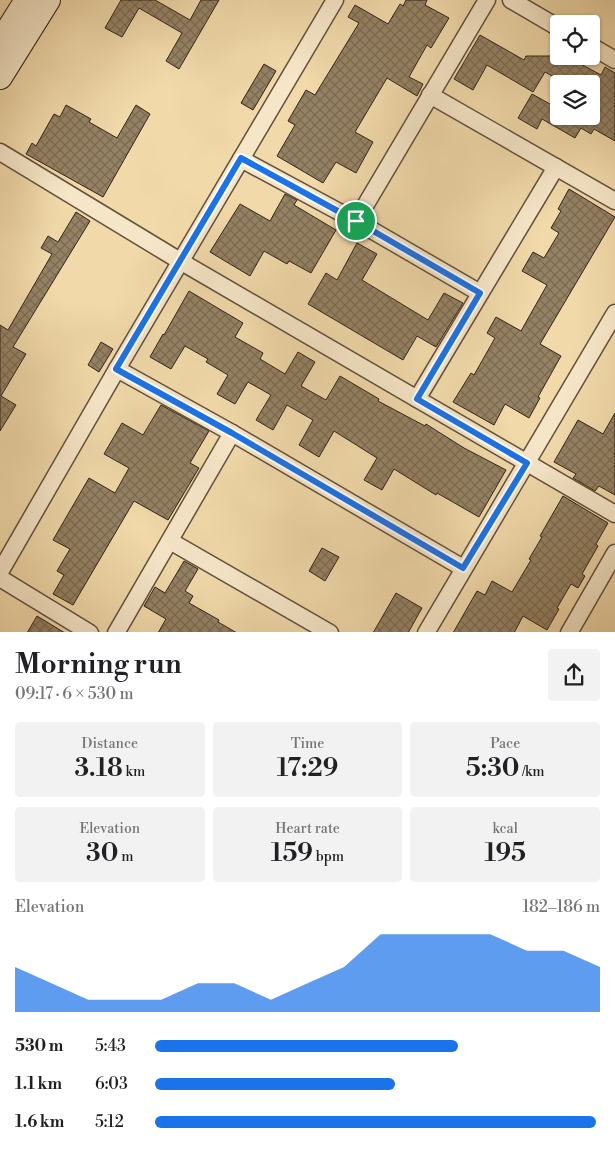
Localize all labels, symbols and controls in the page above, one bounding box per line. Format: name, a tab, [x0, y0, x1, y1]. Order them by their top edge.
map controls	[550, 15, 600, 125]
button: locate	[550, 15, 600, 65]
button: layers	[550, 75, 600, 125]
pin	[335, 200, 377, 242]
icon: arrive	[342, 207, 370, 235]
text: Morning run	[15, 647, 182, 682]
button: share	[548, 649, 600, 701]
text: 09:17 · 6 × 530 m	[15, 684, 133, 704]
text: Distance	[82, 735, 138, 753]
text: Time	[291, 735, 324, 753]
text: Pace	[490, 735, 520, 753]
text: 3.18	[74, 753, 123, 784]
text: 17:29	[277, 753, 338, 784]
text: 5:30	[466, 753, 519, 784]
text: km	[123, 763, 145, 781]
text: /km	[519, 763, 545, 781]
text: Elevation	[80, 820, 140, 838]
text: Heart rate	[275, 820, 340, 838]
text: kcal	[492, 820, 518, 838]
text: 30	[86, 838, 118, 869]
text: 159	[271, 838, 313, 869]
text: 195	[484, 838, 526, 869]
text: m	[118, 848, 134, 866]
text: bpm	[313, 848, 344, 866]
text: Elevation	[15, 897, 84, 917]
text: 182–186 m	[522, 897, 600, 917]
text: 530 m	[15, 1036, 63, 1056]
text: 5:43	[95, 1036, 126, 1056]
text: 1.1 km	[15, 1074, 62, 1094]
text: 6:03	[95, 1074, 128, 1094]
text: 1.6 km	[15, 1112, 64, 1132]
text: 5:12	[95, 1112, 124, 1132]

